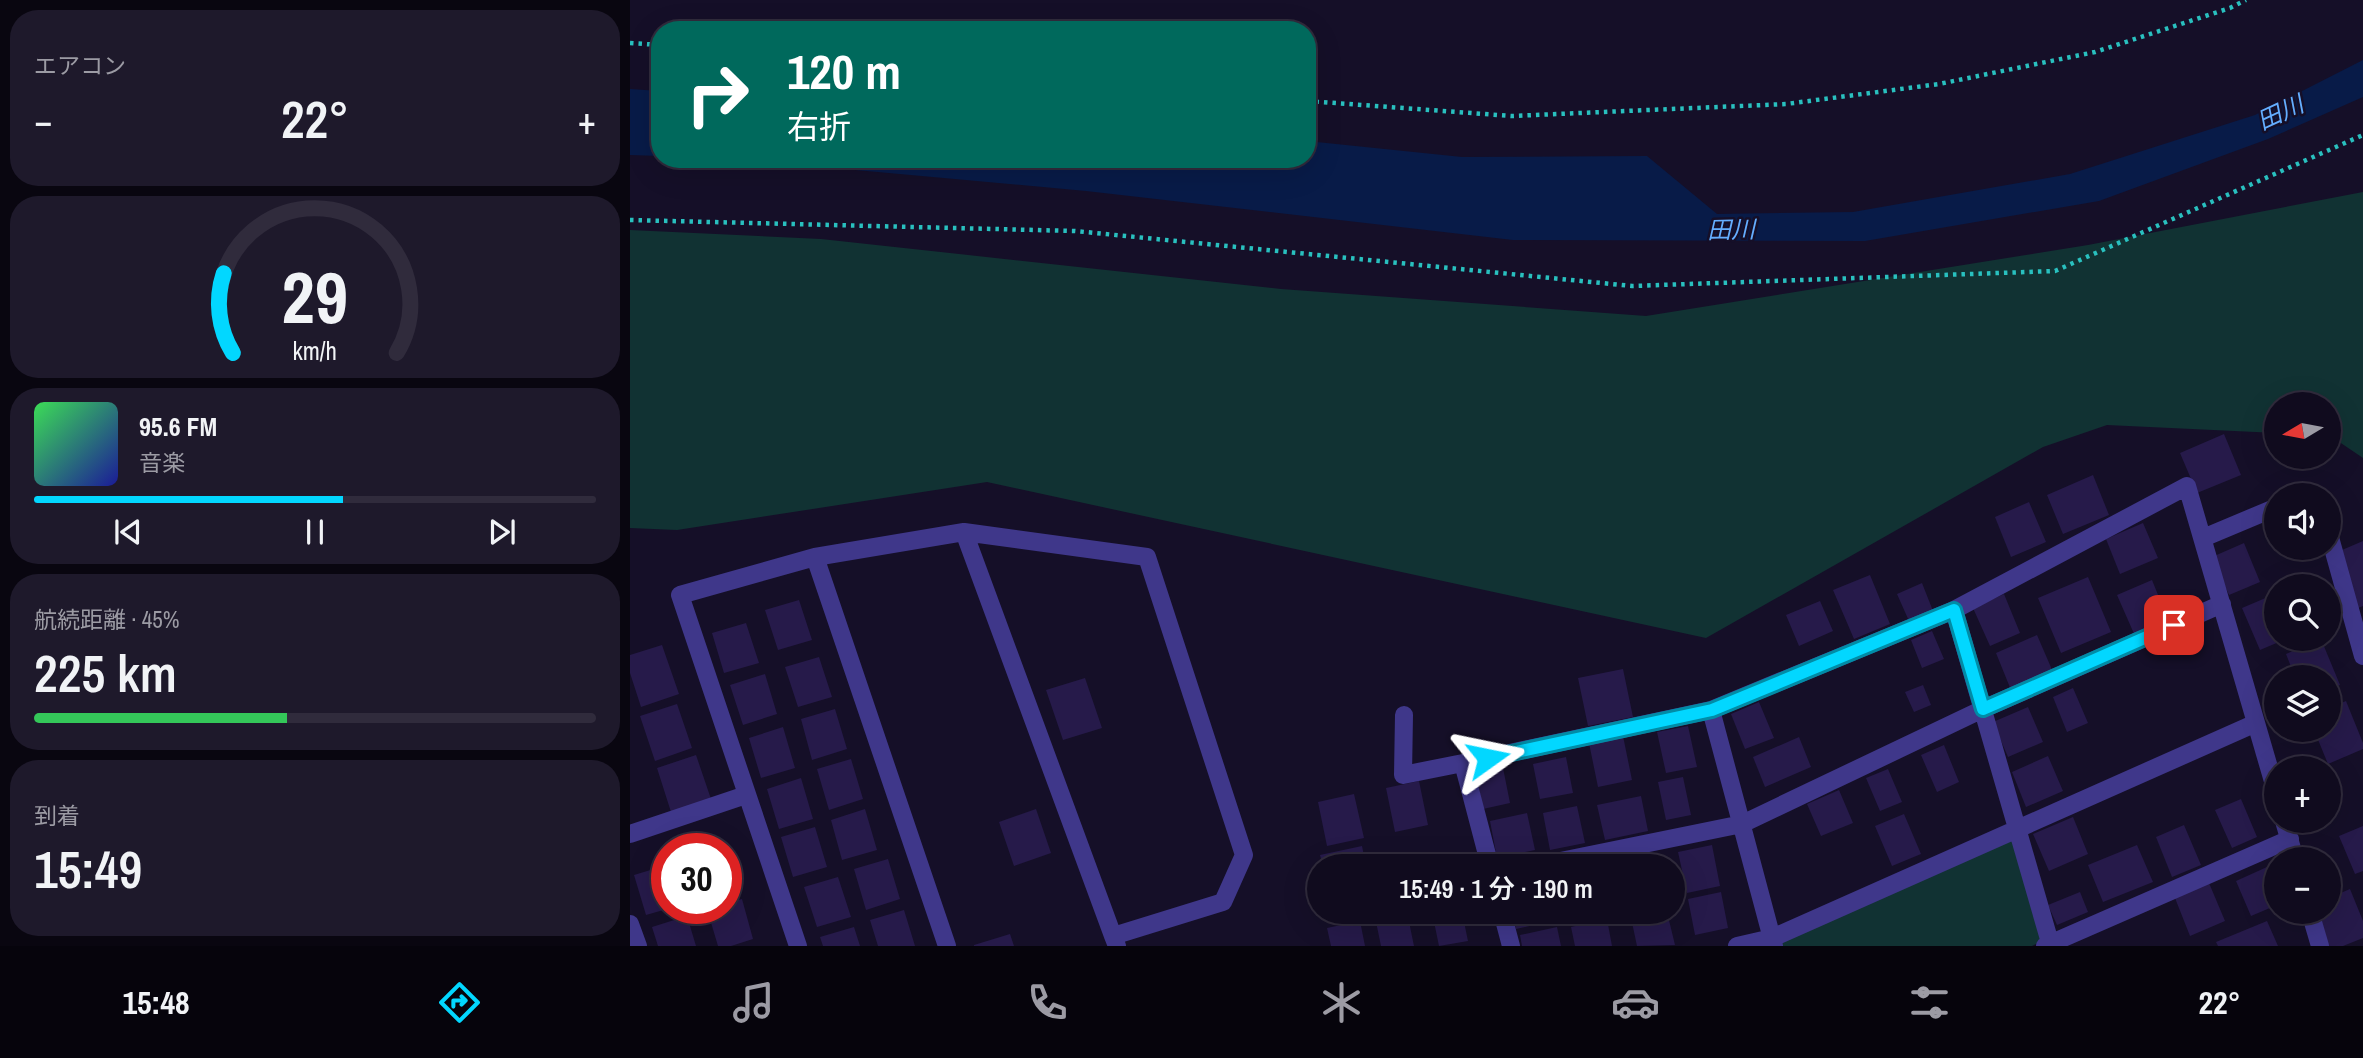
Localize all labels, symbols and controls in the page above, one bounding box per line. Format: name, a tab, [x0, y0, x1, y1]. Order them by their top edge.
text: 120 m	[787, 38, 901, 104]
icon: right	[672, 49, 763, 140]
text: エアコン	[34, 50, 126, 81]
text: 22°	[281, 84, 349, 154]
water label: 田川	[2251, 86, 2311, 137]
text: −	[34, 95, 52, 146]
text: +	[578, 95, 596, 146]
text: 右折	[787, 105, 851, 148]
water label: 田川	[1707, 213, 1758, 245]
text: 29	[282, 248, 348, 346]
text: km/h	[293, 334, 337, 368]
north arrow	[2264, 392, 2342, 469]
map controls	[2264, 392, 2341, 924]
text: 95.6 FM	[139, 409, 217, 444]
text: 音楽	[139, 447, 185, 478]
button: sound	[2264, 483, 2341, 560]
icon: previous	[109, 513, 147, 551]
icon: pause	[296, 513, 334, 551]
icon: next	[483, 513, 521, 551]
button: search	[2264, 574, 2341, 651]
pin	[2144, 595, 2204, 655]
text: 航続距離 · 45%	[34, 604, 179, 635]
icon: arrive	[2155, 606, 2193, 644]
text: 225 km	[34, 638, 177, 708]
button: layers	[2264, 665, 2341, 742]
position arrow	[1451, 721, 1525, 795]
button: +	[2264, 756, 2341, 833]
text: 到着	[34, 800, 80, 831]
speed limit sign: 30	[651, 833, 742, 924]
text: 15:49	[34, 834, 142, 904]
button: −	[2264, 847, 2341, 924]
text: 15:49 · 1 分 · 190 m	[1399, 871, 1593, 906]
icon: directions	[435, 978, 484, 1027]
icon: music	[729, 978, 778, 1027]
icon: phone	[1023, 978, 1072, 1027]
icon: climate	[1317, 978, 1366, 1027]
icon: car	[1611, 978, 1660, 1027]
icon: filters	[1905, 978, 1954, 1027]
text: 15:48	[122, 981, 190, 1024]
text: 22°	[2198, 981, 2240, 1024]

